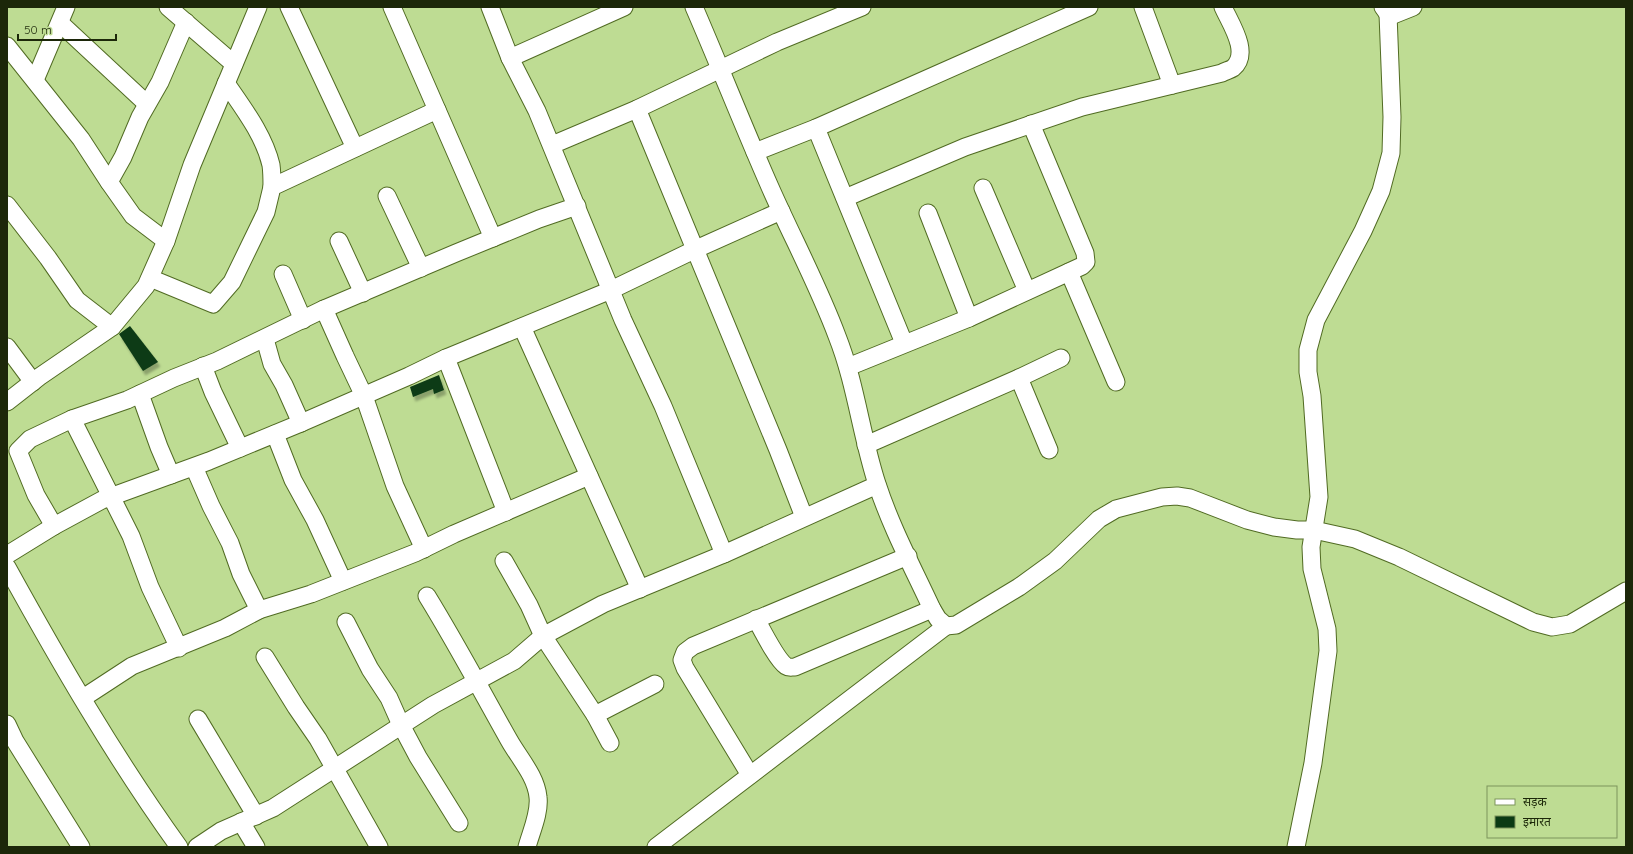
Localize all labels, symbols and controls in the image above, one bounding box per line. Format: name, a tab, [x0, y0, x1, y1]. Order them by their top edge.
scale bar	[18, 16, 116, 42]
text: 50 m	[24, 22, 52, 37]
legend	[1487, 786, 1617, 838]
text: सड़क	[1523, 794, 1548, 809]
text: इमारत	[1523, 814, 1552, 829]

